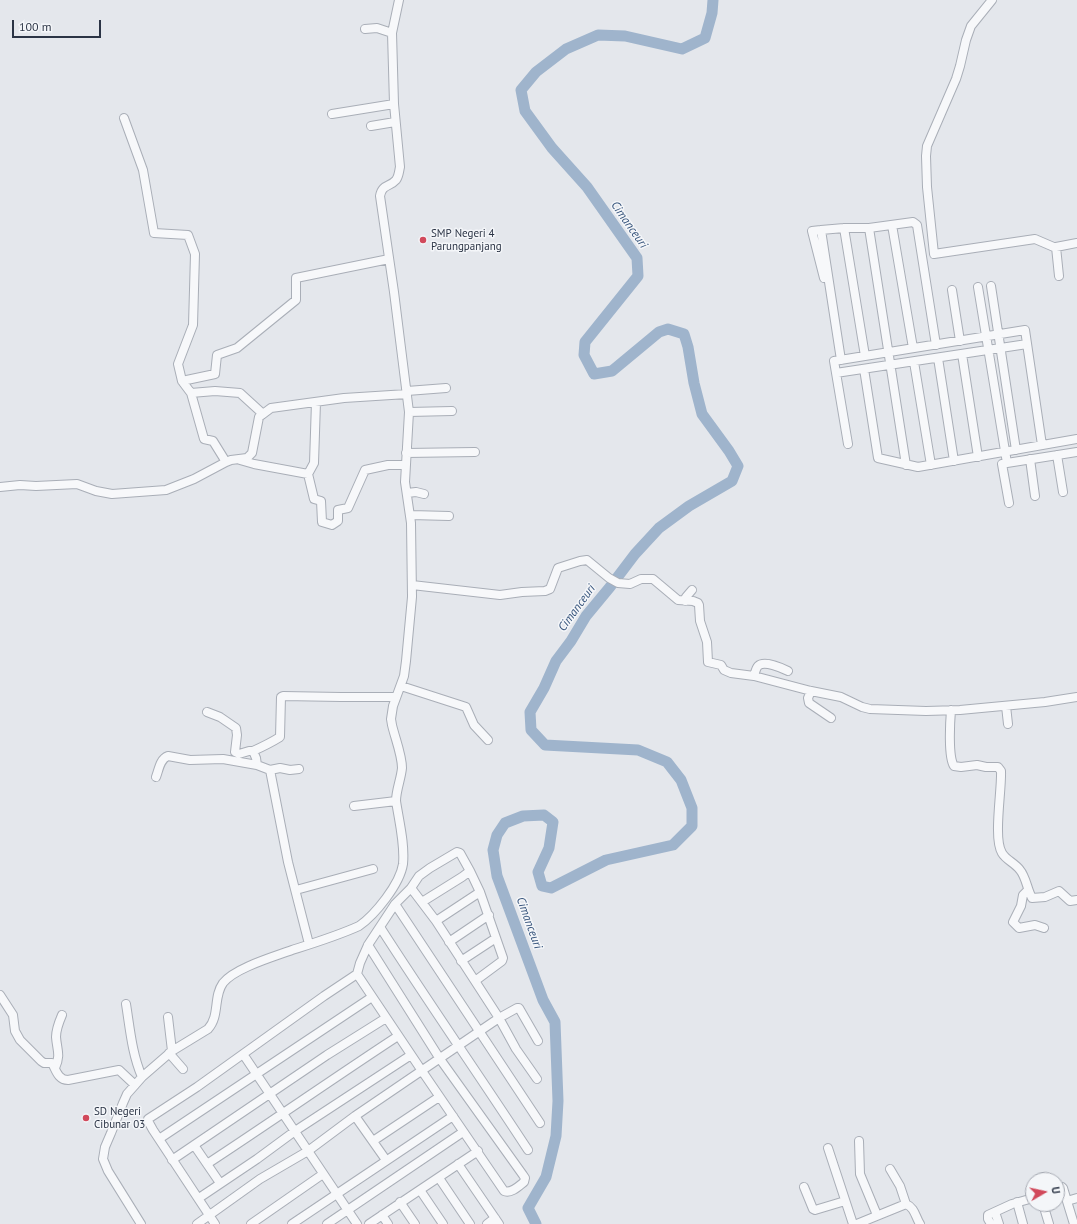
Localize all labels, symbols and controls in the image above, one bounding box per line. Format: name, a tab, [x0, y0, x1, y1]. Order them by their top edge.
scale bar	[14, 12, 103, 38]
text: 100 m	[19, 19, 52, 34]
water label: Cimanceuri	[608, 199, 650, 251]
place label: SMP Negeri 4 Parungpanjang	[431, 227, 502, 253]
marker: SMP Negeri 4 Parungpanjang	[418, 235, 428, 245]
water label: Cimanceuri	[555, 582, 599, 634]
water label: Cimanceuri	[513, 895, 545, 951]
place label: SD Negeri Cibunar 03	[94, 1105, 145, 1131]
marker: SD Negeri Cibunar 03	[81, 1113, 91, 1123]
north arrow	[1025, 1172, 1065, 1212]
text: U	[1048, 1186, 1063, 1195]

